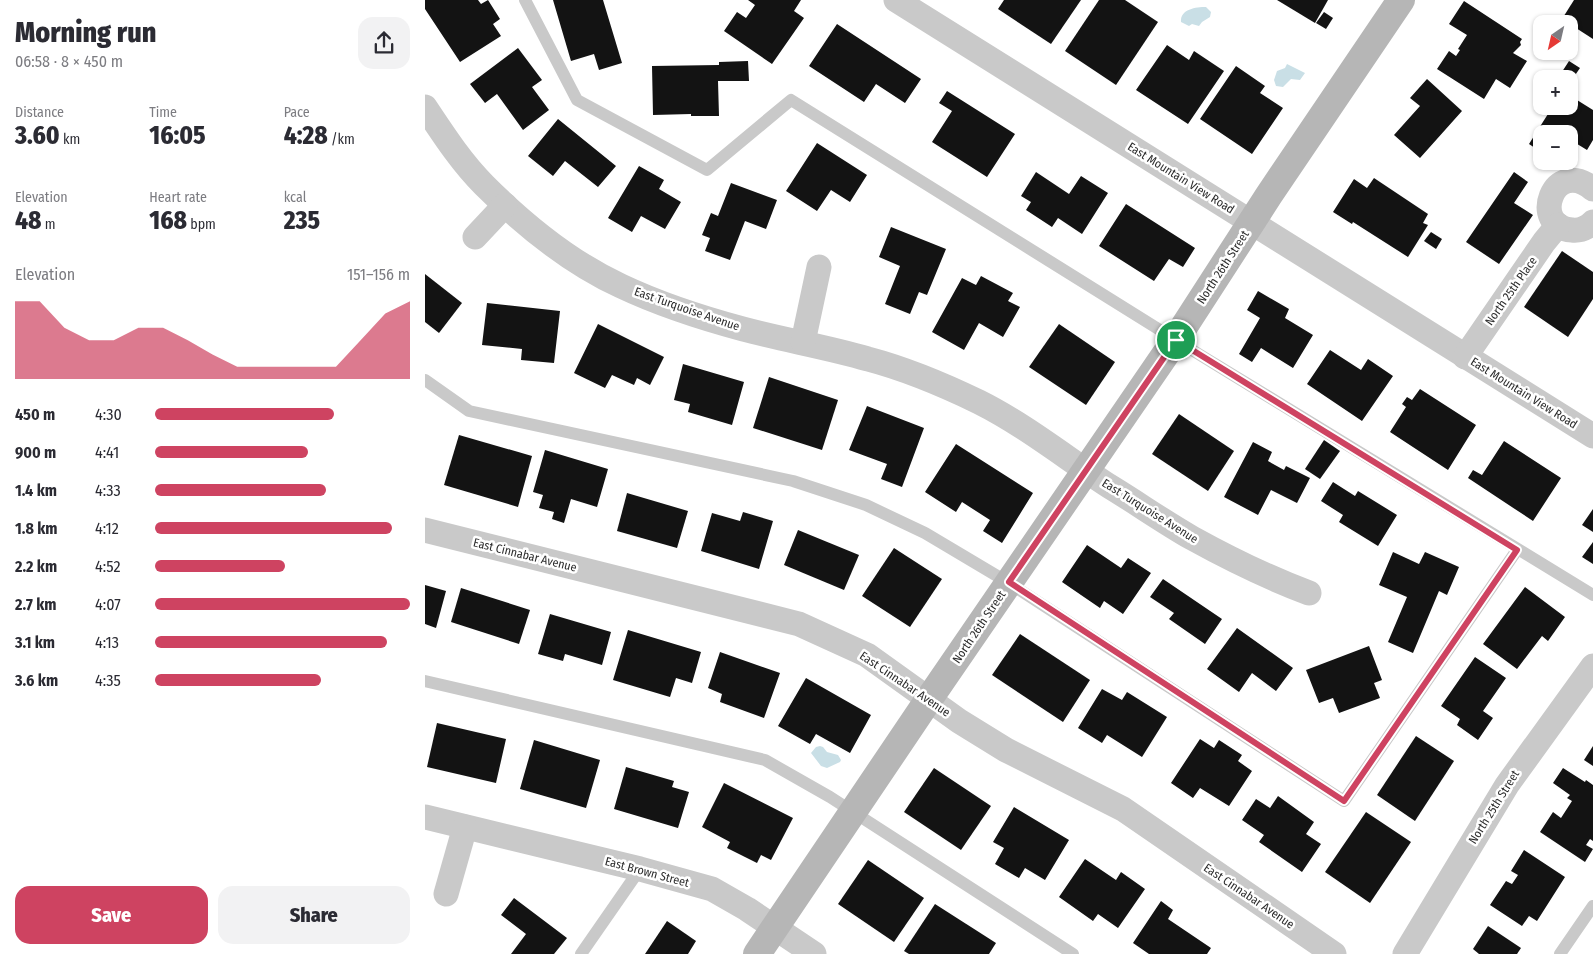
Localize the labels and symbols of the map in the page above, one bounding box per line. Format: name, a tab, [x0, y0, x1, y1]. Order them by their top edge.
north arrow	[1533, 15, 1577, 60]
street label: East Mountain View Road	[1125, 139, 1237, 217]
street label: North 26th Street	[1194, 228, 1252, 306]
street label: North 25th Place	[1482, 254, 1540, 328]
street label: East Turquoise Avenue	[633, 284, 741, 334]
pin	[1155, 319, 1197, 361]
street label: East Mountain View Road	[1468, 354, 1580, 432]
street label: East Turquoise Avenue	[1100, 476, 1201, 546]
street label: East Cinnabar Avenue	[472, 535, 578, 575]
street label: North 26th Street	[950, 588, 1009, 666]
street label: East Cinnabar Avenue	[857, 649, 953, 719]
street label: North 25th Street	[1466, 768, 1522, 846]
street label: East Brown Street	[603, 854, 691, 890]
street label: East Cinnabar Avenue	[1201, 861, 1297, 931]

